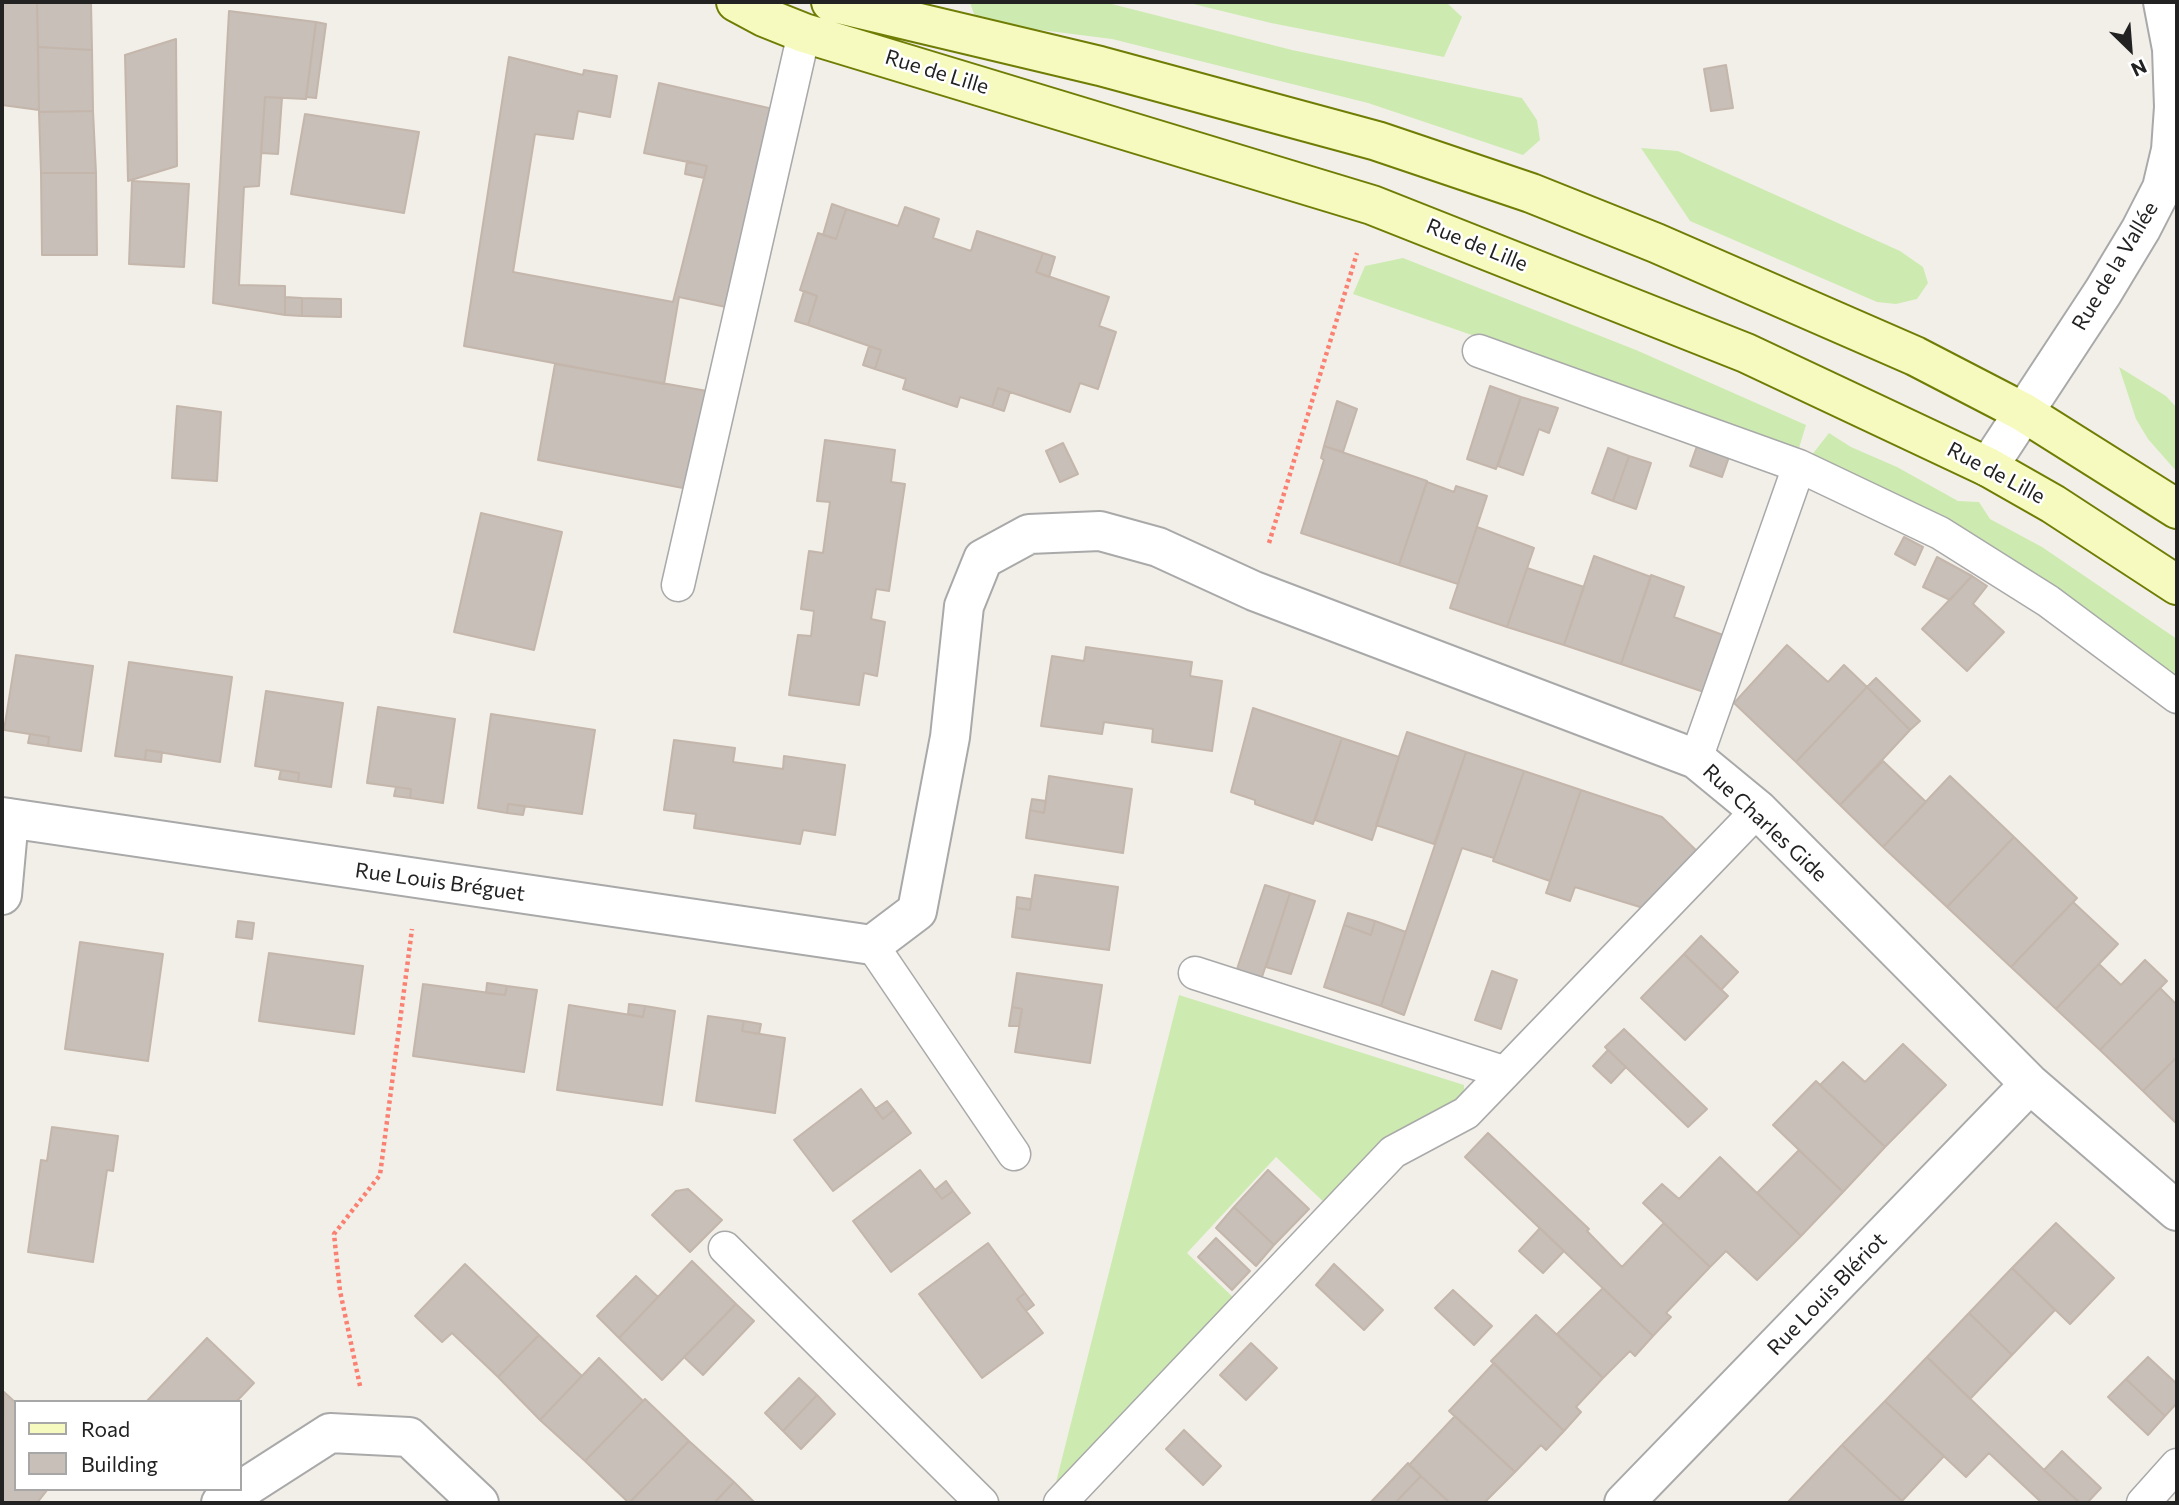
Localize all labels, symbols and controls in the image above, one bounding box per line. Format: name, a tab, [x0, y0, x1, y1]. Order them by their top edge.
north arrow	[2095, 14, 2165, 84]
street label: Rue de Lille	[882, 44, 992, 100]
text: N	[2128, 55, 2150, 82]
street label: Rue de la Vallée	[2067, 197, 2163, 335]
street label: Rue de Lille	[1423, 213, 1531, 277]
street label: Rue de Lille	[1943, 437, 2049, 509]
street label: Rue Charles Gide	[1698, 759, 1832, 887]
street label: Rue Louis Bréguet	[353, 858, 527, 906]
street label: Rue Louis Blériot	[1762, 1227, 1892, 1361]
legend	[14, 1400, 242, 1491]
text: Road	[81, 1416, 130, 1441]
text: Building	[81, 1451, 158, 1476]

